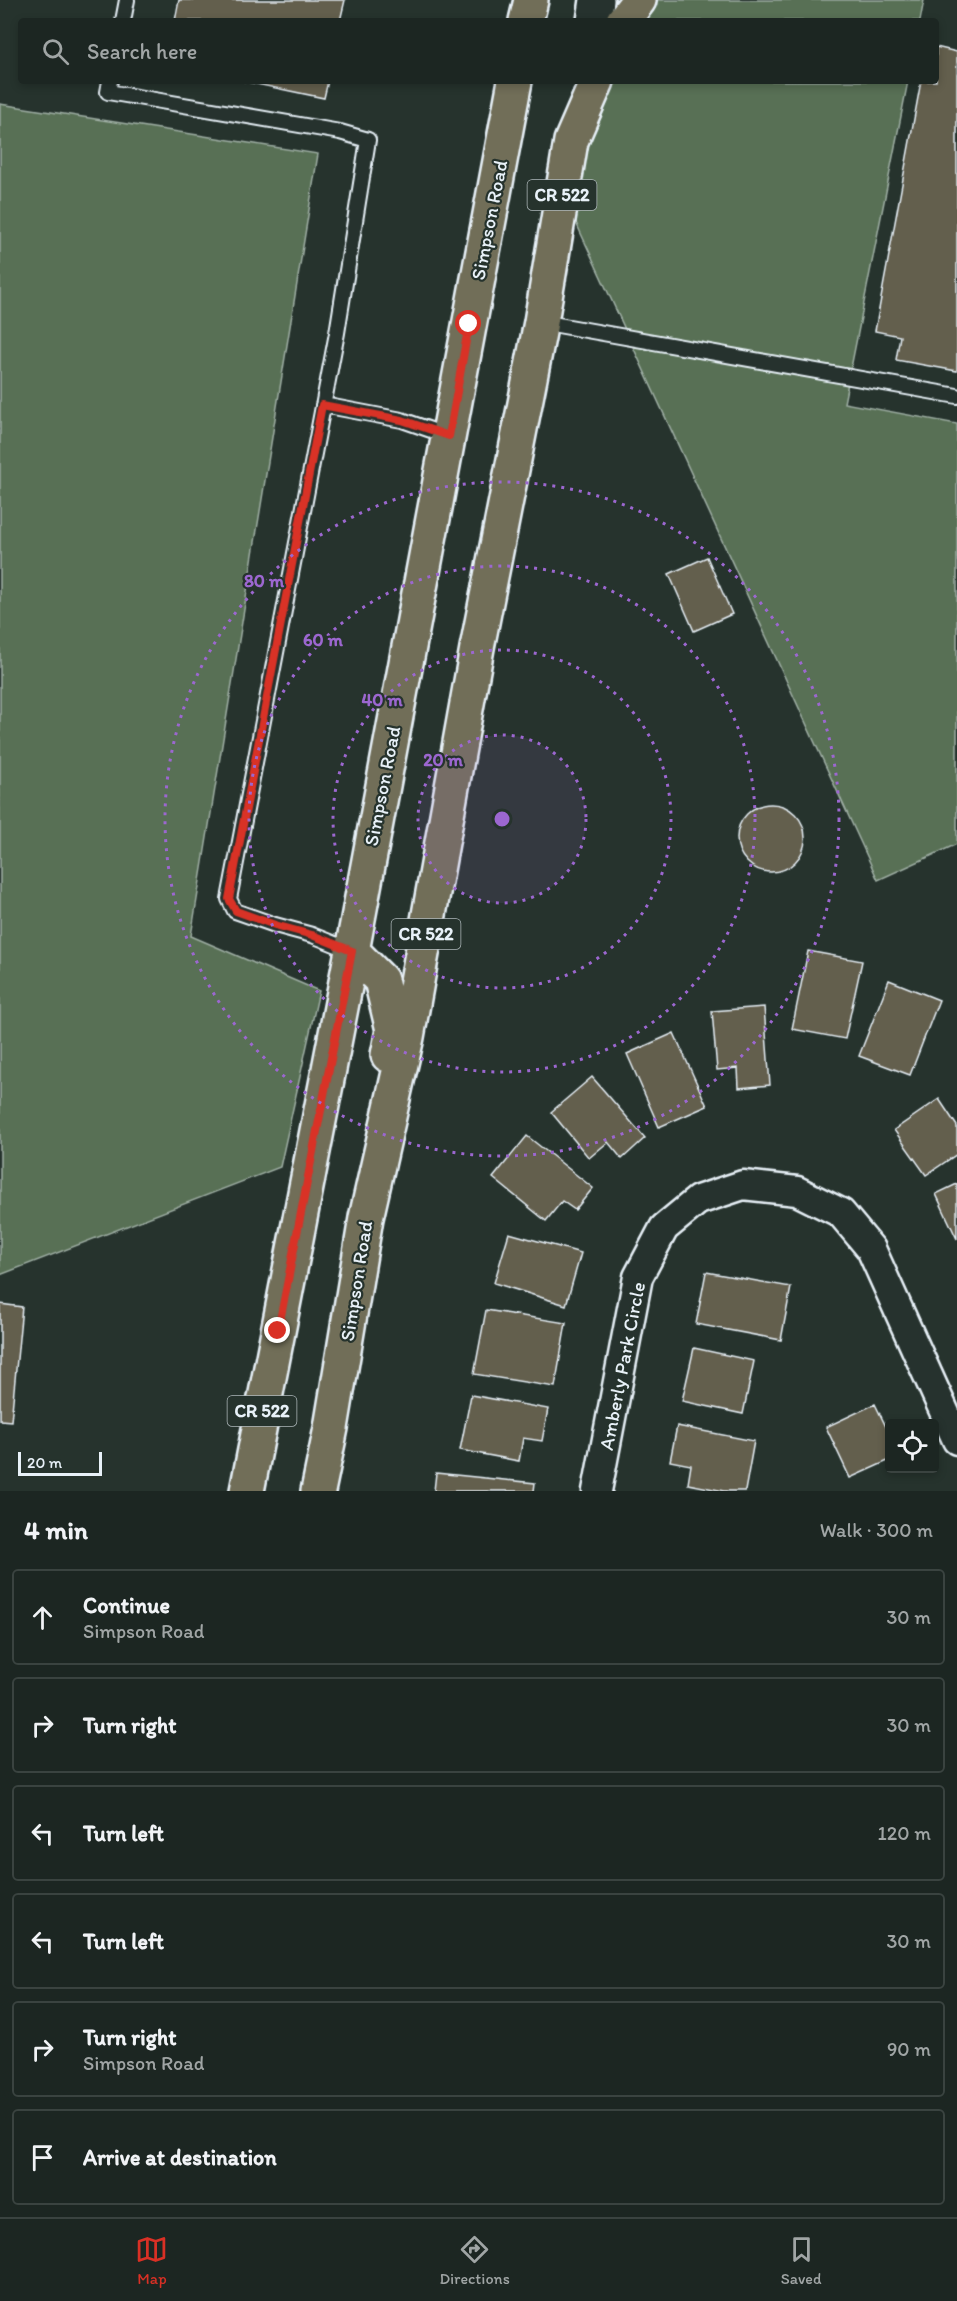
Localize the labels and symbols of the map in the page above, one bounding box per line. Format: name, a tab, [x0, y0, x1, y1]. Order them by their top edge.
street label: Simpson Road	[466, 158, 512, 282]
road number: CR 522	[528, 180, 596, 210]
route start	[455, 310, 481, 336]
text: 80 m	[244, 570, 285, 592]
text: 60 m	[303, 629, 344, 651]
text: 40 m	[361, 689, 403, 711]
street label: Simpson Road	[359, 724, 405, 848]
text: 20 m	[423, 749, 464, 771]
centre of rings	[492, 809, 512, 829]
road number: CR 522	[392, 919, 460, 949]
street label: Simpson Road	[335, 1219, 377, 1343]
street label: Amberly Park Circle	[594, 1280, 650, 1452]
route end	[264, 1317, 290, 1343]
road number: CR 522	[228, 1396, 296, 1426]
scale bar	[18, 1449, 102, 1476]

